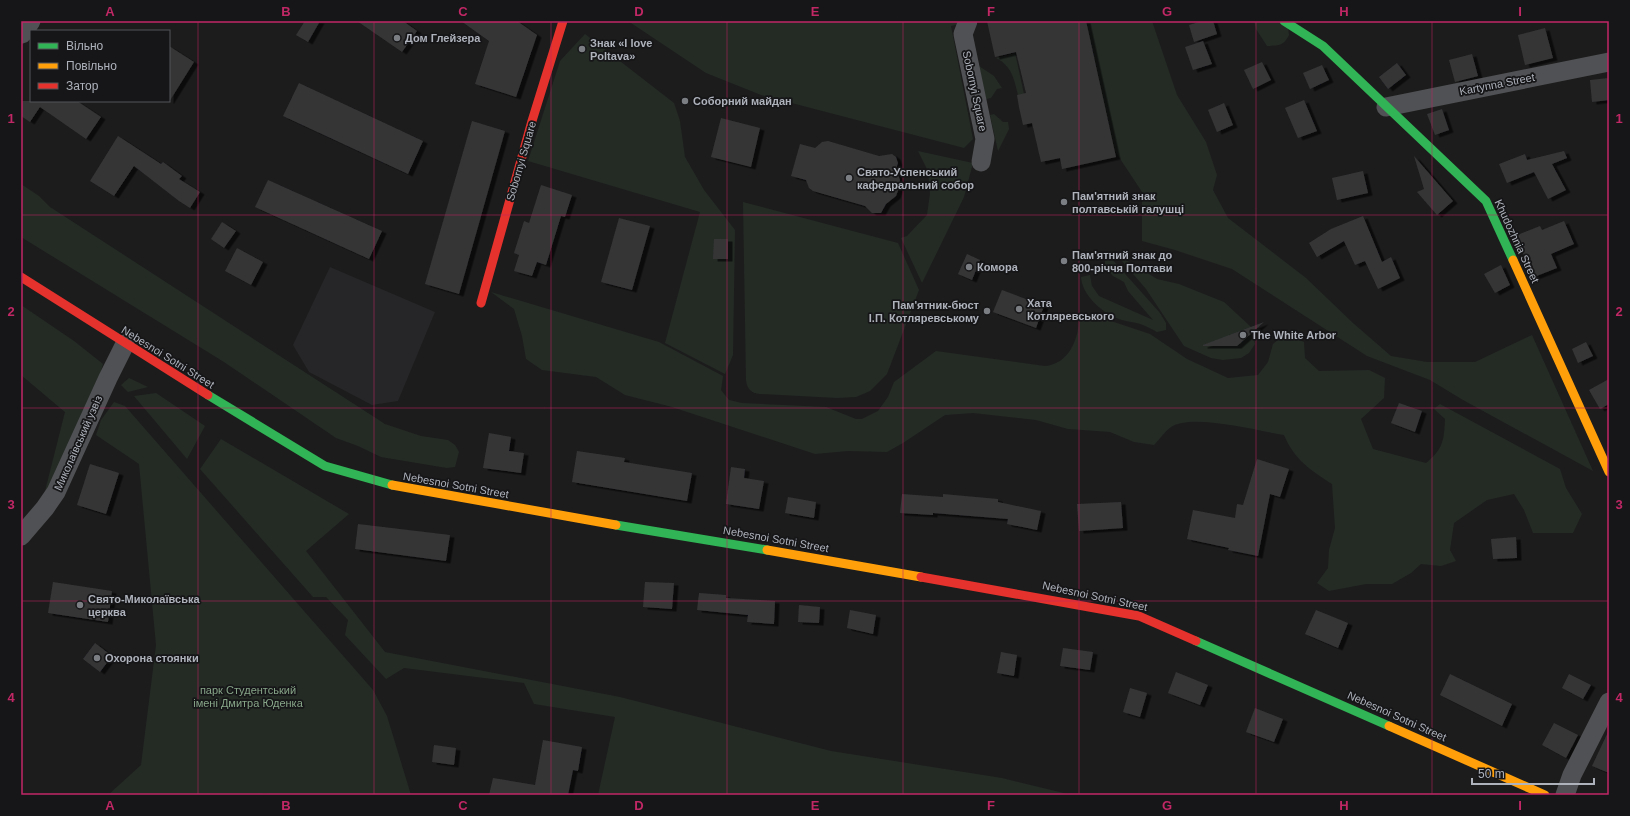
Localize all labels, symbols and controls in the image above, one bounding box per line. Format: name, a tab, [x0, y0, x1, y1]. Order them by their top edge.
text: A	[105, 4, 115, 19]
text: B	[281, 4, 291, 19]
text: C	[458, 4, 468, 19]
text: D	[634, 4, 644, 19]
text: E	[811, 4, 820, 19]
text: F	[987, 4, 995, 19]
text: G	[1162, 4, 1172, 19]
text: H	[1339, 4, 1349, 19]
text: I	[1518, 4, 1522, 19]
legend	[30, 30, 170, 102]
place label: Дом Глейзера	[405, 32, 481, 44]
marker: Дом Глейзера	[392, 33, 402, 43]
place label: Знак «I love Poltava»	[590, 37, 652, 62]
text: Вільно	[66, 39, 104, 53]
marker: Знак «I love Poltava»	[577, 44, 587, 54]
street label: Sobornyi Square	[961, 50, 989, 132]
text: Повільно	[66, 59, 117, 73]
street label: Kartynna Street	[1458, 71, 1536, 97]
text: Затор	[66, 79, 99, 93]
place label: Соборний майдан	[693, 95, 792, 107]
marker: Соборний майдан	[680, 96, 690, 106]
text: 1	[7, 111, 15, 126]
text: 1	[1615, 111, 1623, 126]
street label: Sobornyi Square	[504, 120, 538, 202]
place label: Свято-Успенський кафедральний собор	[857, 166, 974, 191]
marker: Свято-Успенський кафедральний собор	[844, 173, 854, 183]
place label: Пам'ятний знак полтавській галушці	[1072, 190, 1184, 215]
marker: Пам'ятний знак полтавській галушці	[1059, 197, 1069, 207]
street label: Khudozhnia Street	[1492, 197, 1542, 285]
place label: Пам'ятний знак до 800-річчя Полтави	[1072, 249, 1173, 274]
marker: Пам'ятний знак до 800-річчя Полтави	[1059, 256, 1069, 266]
place label: Комора	[977, 261, 1019, 273]
marker: Комора	[964, 262, 974, 272]
place label: Хата Котляревського	[1027, 297, 1115, 322]
place label: Пам'ятник-бюст І.П. Котляревському	[869, 299, 980, 324]
text: 2	[7, 304, 15, 319]
marker: Хата Котляревського	[1014, 304, 1024, 314]
text: 2	[1615, 304, 1623, 319]
marker: Пам'ятник-бюст І.П. Котляревському	[982, 306, 992, 316]
street label: Nebesnoi Sotni Street	[119, 324, 217, 390]
place label: The White Arbor	[1251, 329, 1337, 341]
marker: The White Arbor	[1238, 330, 1248, 340]
street label: Миколаївський узвіз	[52, 394, 104, 492]
street label: Nebesnoi Sotni Street	[402, 470, 510, 500]
text: 3	[7, 497, 15, 512]
text: 3	[1615, 497, 1623, 512]
street label: Nebesnoi Sotni Street	[722, 524, 830, 554]
street label: Nebesnoi Sotni Street	[1041, 579, 1149, 613]
place label: Свято-Миколаївська церква	[88, 593, 200, 618]
marker: Свято-Миколаївська церква	[75, 600, 85, 610]
place label: Охорона стоянки	[105, 652, 199, 664]
marker: Охорона стоянки	[92, 653, 102, 663]
park label: парк Студентський імені Дмитра Юденка	[193, 684, 304, 709]
street label: Nebesnoi Sotni Street	[1346, 689, 1448, 743]
text: 4	[7, 690, 15, 705]
text: 4	[1615, 690, 1623, 705]
scale bar	[1472, 760, 1594, 786]
text: 50 m	[1478, 767, 1505, 781]
text: A	[105, 798, 115, 813]
text: B	[281, 798, 291, 813]
text: C	[458, 798, 468, 813]
text: D	[634, 798, 644, 813]
text: E	[811, 798, 820, 813]
text: F	[987, 798, 995, 813]
text: G	[1162, 798, 1172, 813]
text: H	[1339, 798, 1349, 813]
text: I	[1518, 798, 1522, 813]

